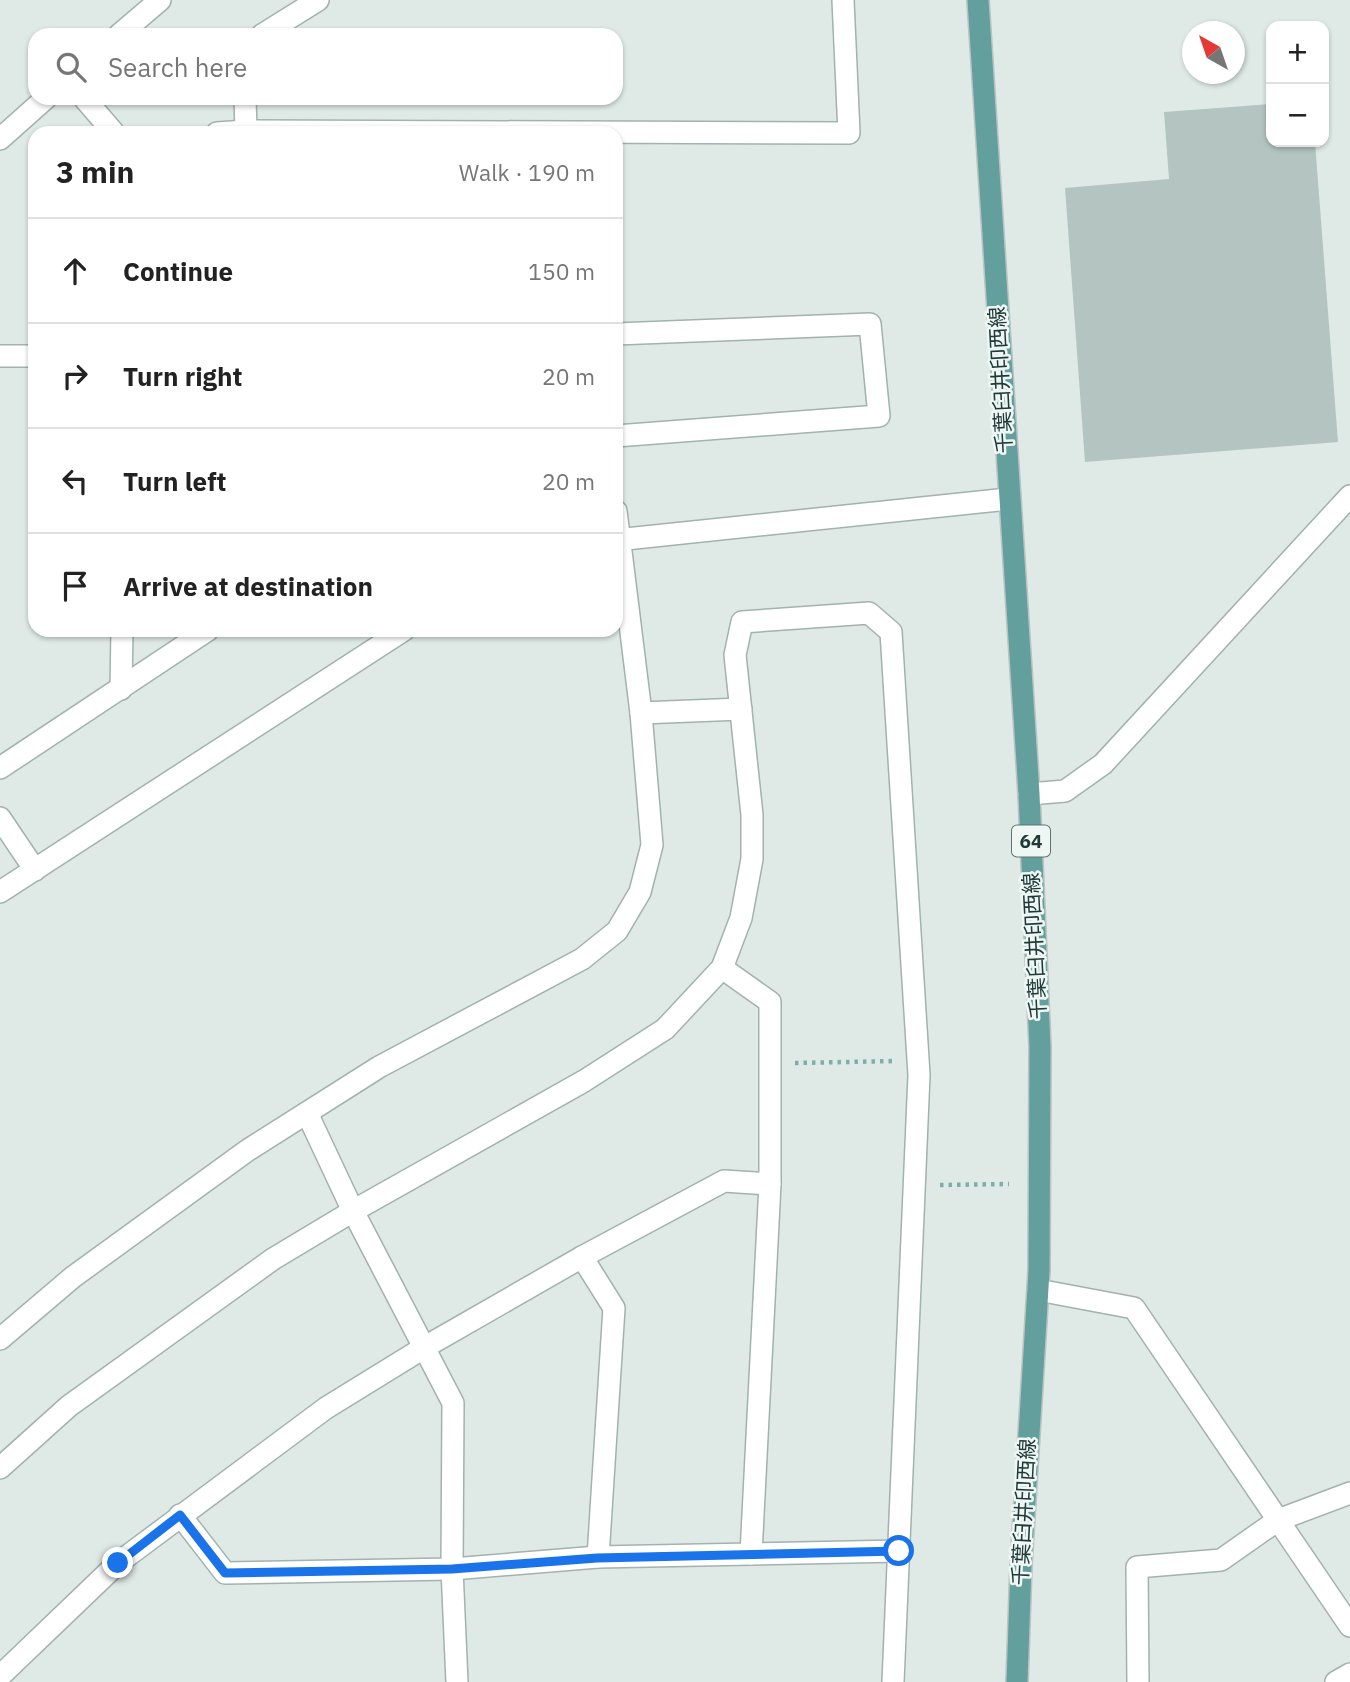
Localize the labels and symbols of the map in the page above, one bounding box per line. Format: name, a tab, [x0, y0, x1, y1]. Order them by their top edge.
north arrow	[1182, 21, 1245, 84]
street label: 千葉臼井印西線	[982, 306, 1018, 454]
road number: 64	[1012, 826, 1050, 856]
street label: 千葉臼井印西線	[1016, 872, 1052, 1020]
street label: 千葉臼井印西線	[1005, 1438, 1041, 1586]
route start	[883, 1535, 914, 1566]
route end	[102, 1547, 133, 1578]

